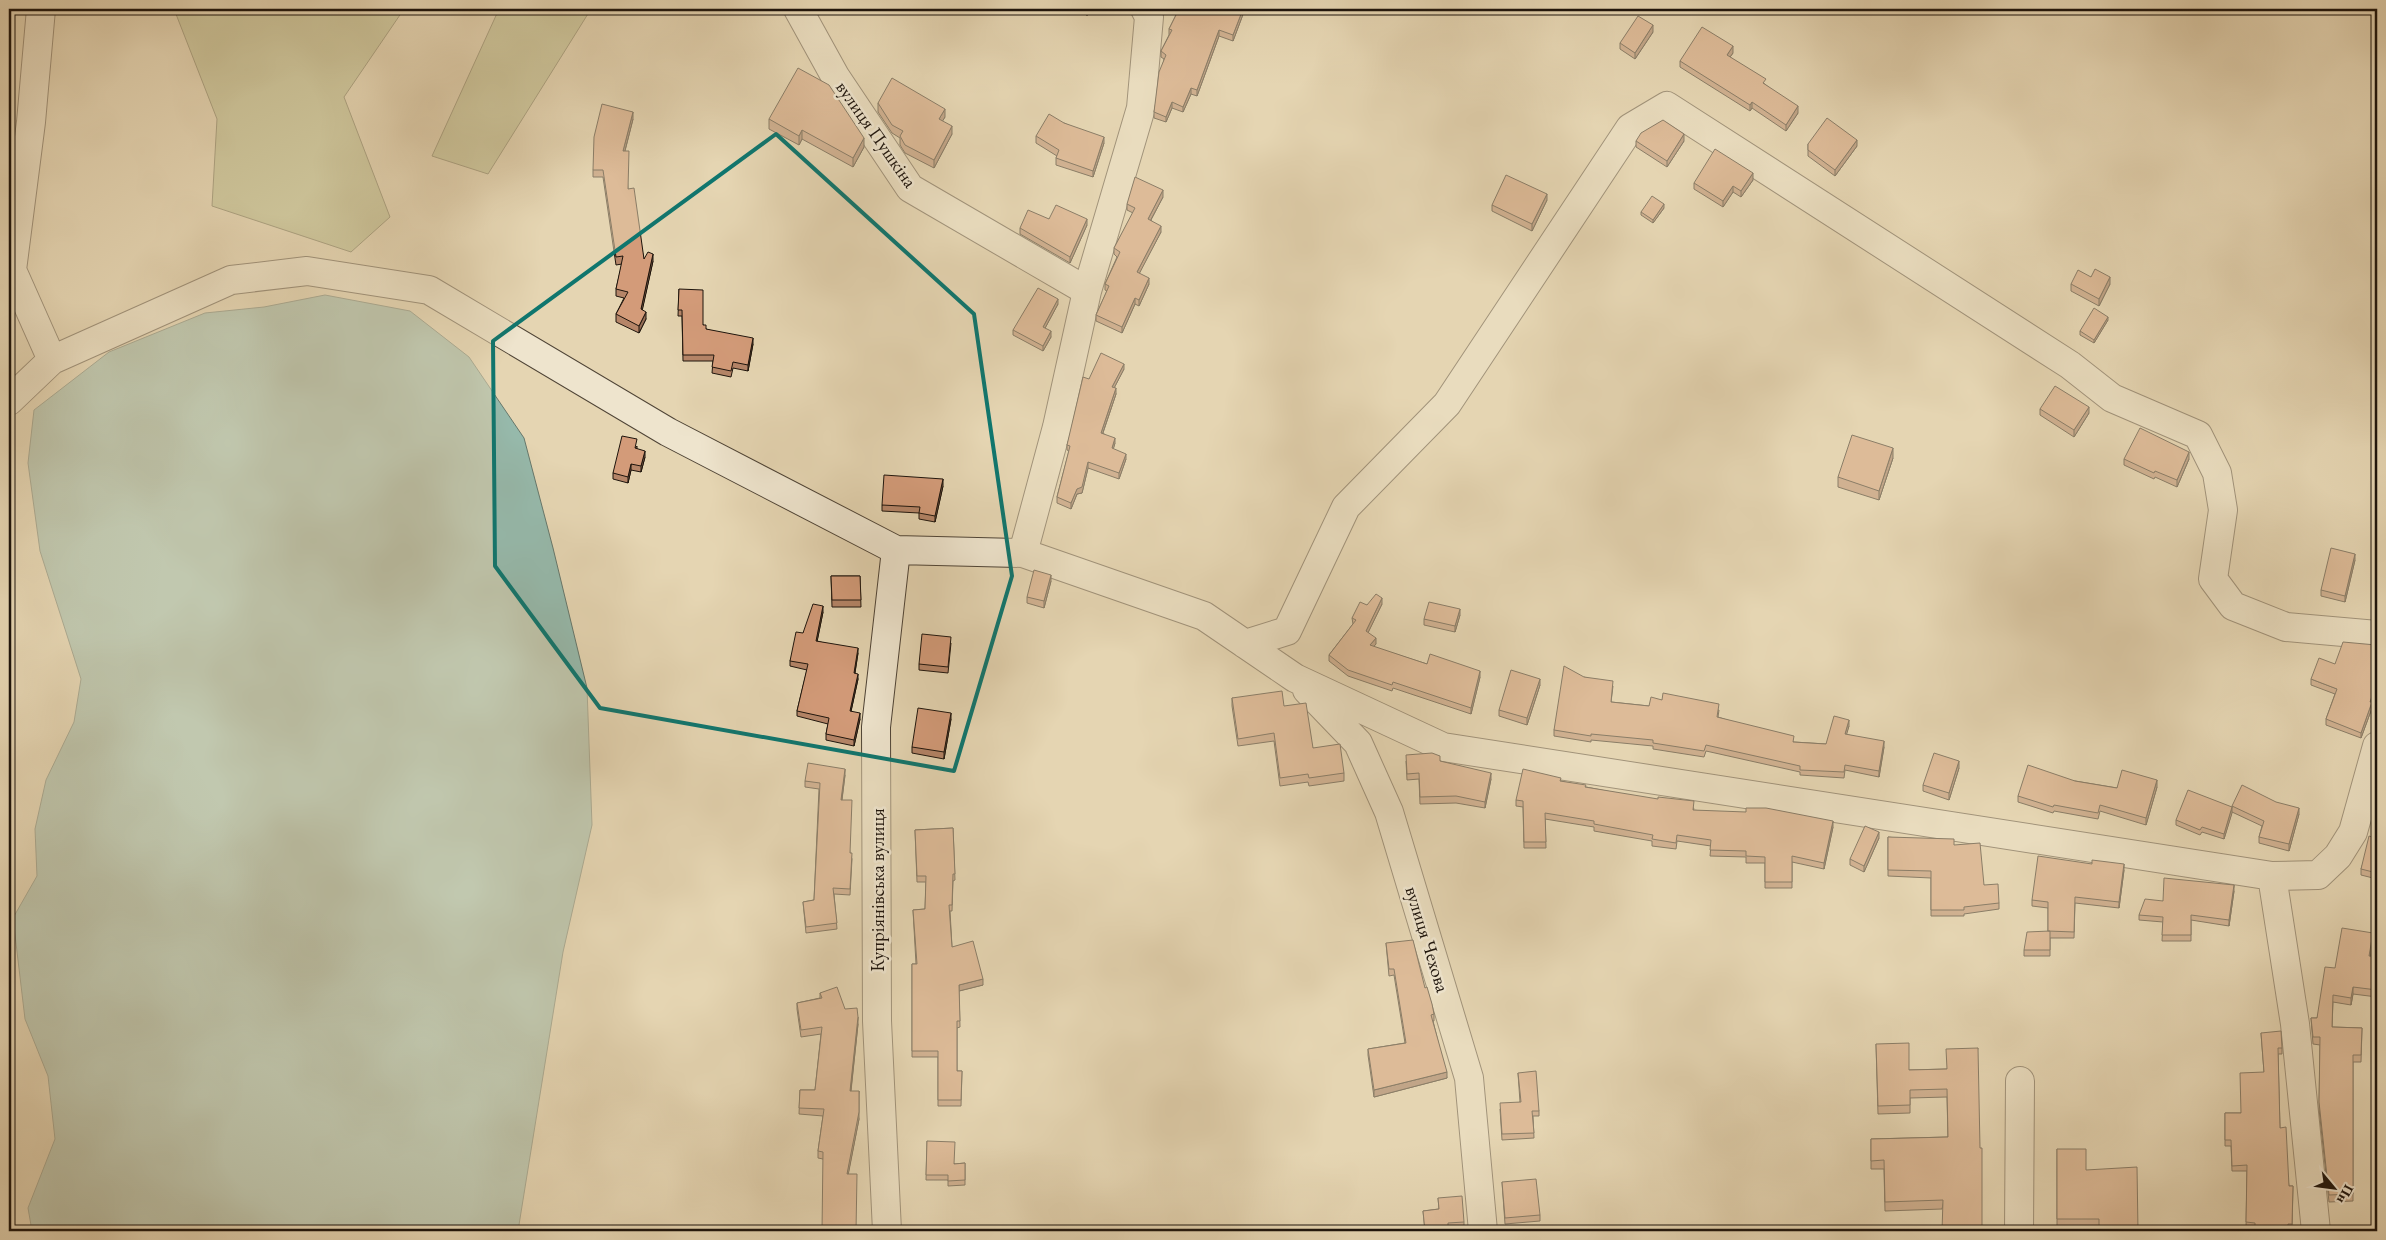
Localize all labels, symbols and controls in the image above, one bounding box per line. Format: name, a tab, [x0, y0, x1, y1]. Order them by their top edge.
street label: вулиця Пушкіна	[830, 76, 923, 193]
street label: Купріянівська вулиця	[865, 808, 890, 972]
street label: вулиця Чехова	[1400, 883, 1456, 996]
north arrow	[2308, 1162, 2358, 1212]
text: Пн	[2333, 1182, 2358, 1207]

